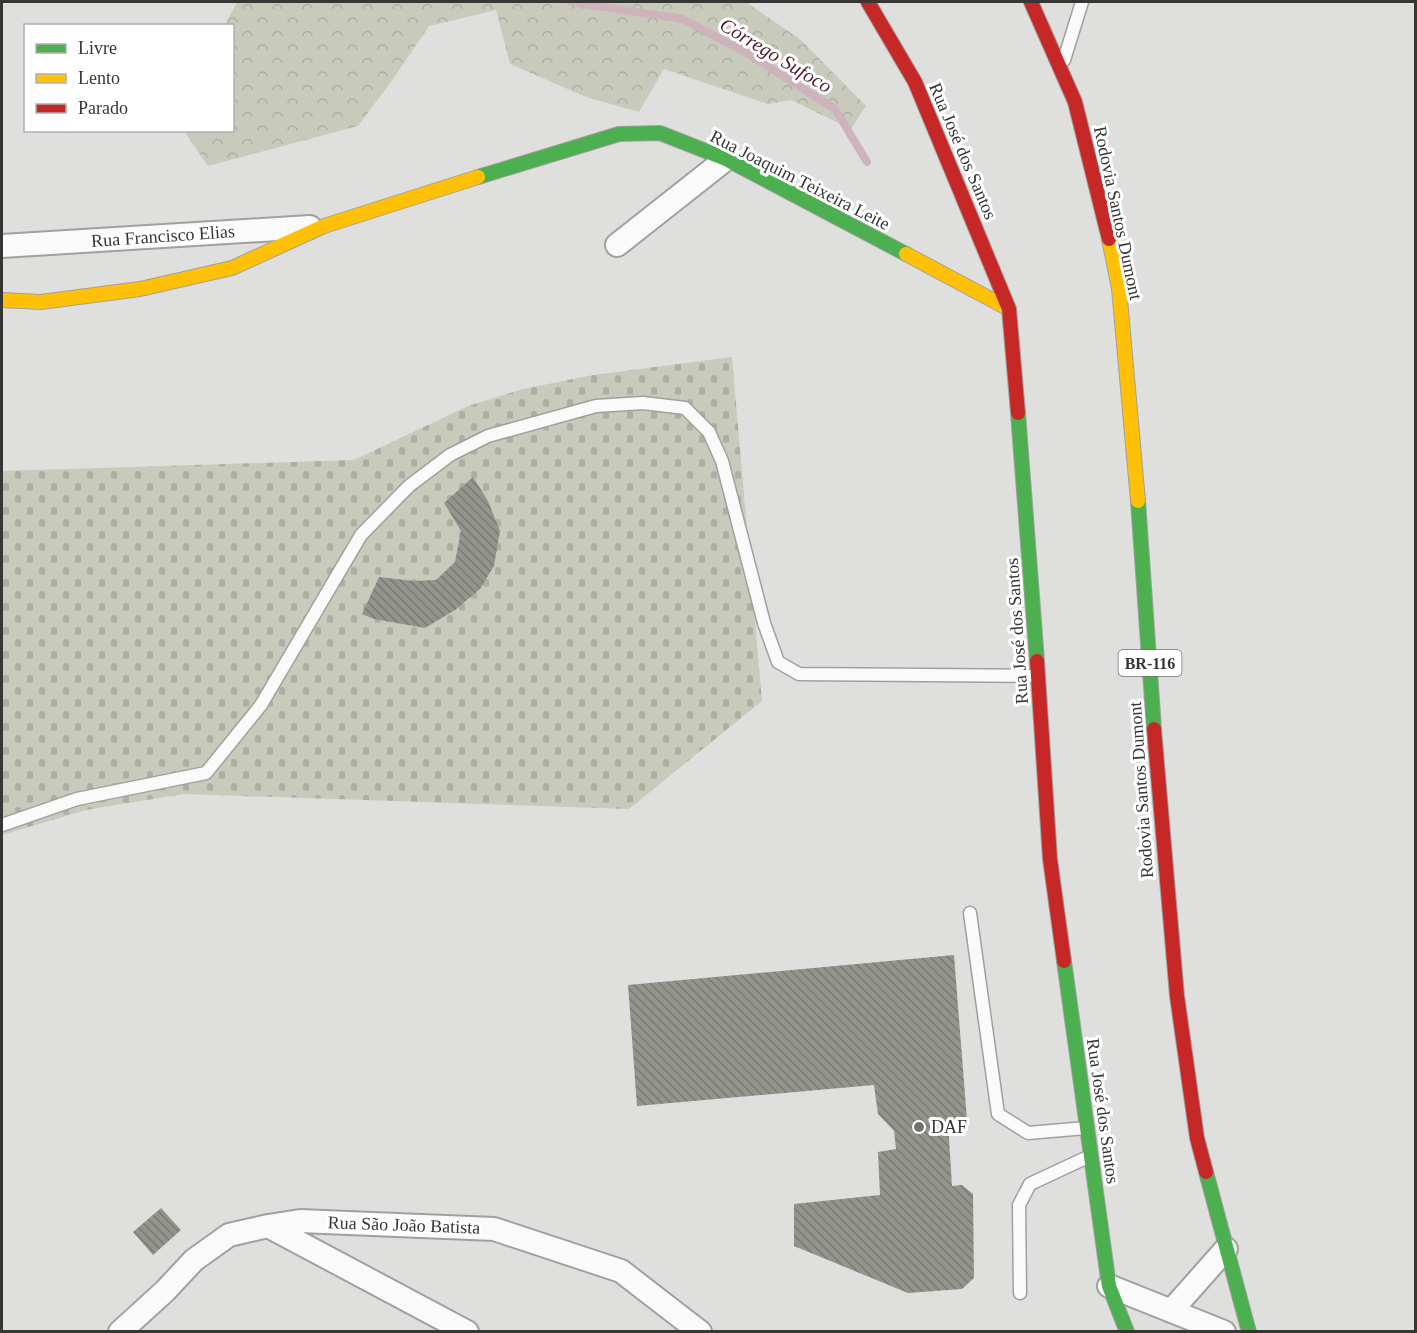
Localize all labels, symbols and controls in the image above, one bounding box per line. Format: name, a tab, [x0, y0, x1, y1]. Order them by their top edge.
water label: Córrego Sufoco	[716, 13, 836, 98]
legend	[24, 24, 234, 132]
text: Livre	[78, 38, 117, 58]
text: Lento	[78, 68, 120, 88]
street label: Rua José dos Santos	[925, 80, 1001, 222]
text: Parado	[78, 98, 128, 118]
street label: Rodovia Santos Dumont	[1090, 124, 1146, 302]
street label: Rua Joaquim Teixeira Leite	[707, 126, 893, 234]
street label: Rua Francisco Elias	[90, 221, 236, 251]
street label: Rua José dos Santos	[1002, 557, 1032, 705]
road number: BR-116	[1118, 650, 1182, 676]
street label: Rodovia Santos Dumont	[1125, 701, 1157, 879]
street label: Rua José dos Santos	[1083, 1037, 1123, 1185]
place label: DAF	[931, 1117, 967, 1137]
marker: DAF	[912, 1120, 926, 1134]
street label: Rua São João Batista	[327, 1212, 481, 1238]

